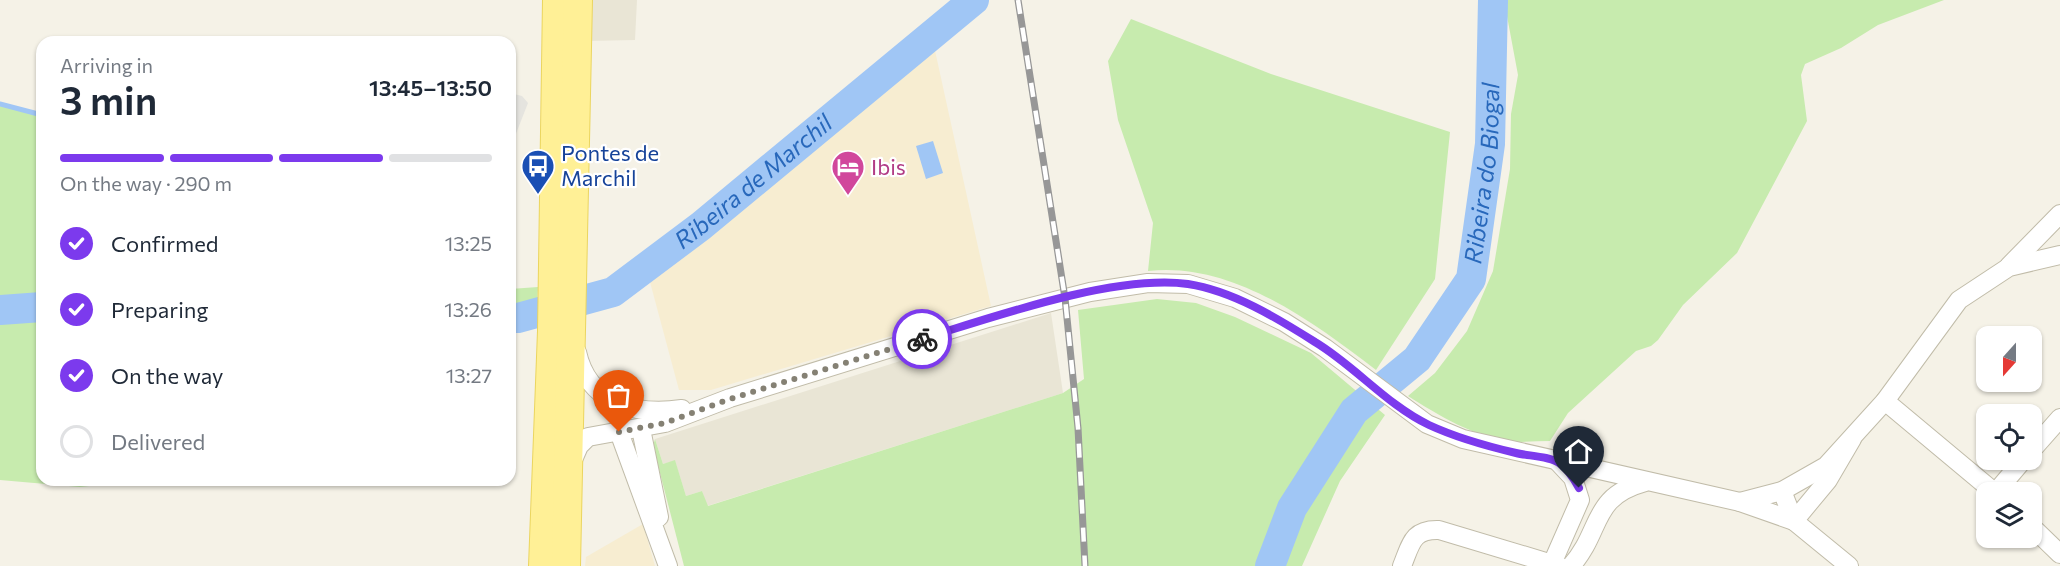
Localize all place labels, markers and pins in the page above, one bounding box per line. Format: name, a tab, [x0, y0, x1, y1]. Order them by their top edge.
place label: Pontes de Marchil	[561, 139, 659, 191]
bus stop icon: Pontes de Marchil	[520, 148, 556, 195]
hotel icon: Ibis	[830, 149, 866, 196]
place label: Ibis	[871, 153, 906, 180]
pin	[593, 370, 644, 432]
pin	[1553, 426, 1604, 488]

